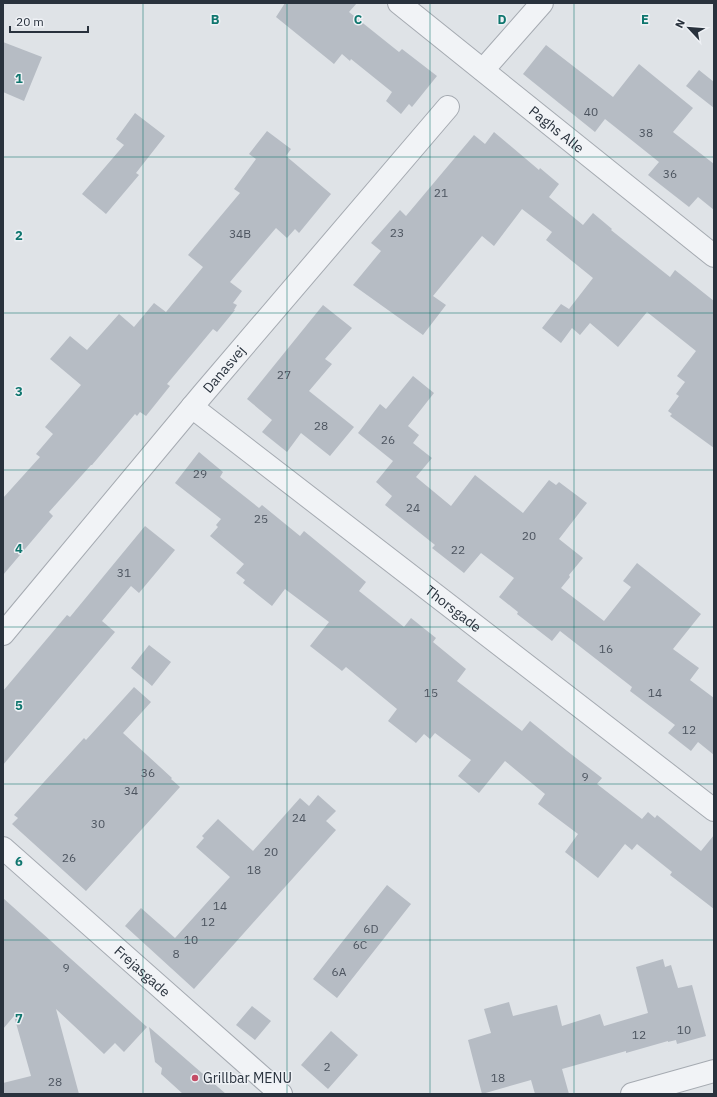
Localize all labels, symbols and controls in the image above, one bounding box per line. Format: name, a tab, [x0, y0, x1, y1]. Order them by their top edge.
scale bar	[10, 8, 88, 34]
north arrow	[669, 8, 709, 48]
text: B	[211, 11, 220, 28]
text: C	[354, 11, 363, 28]
text: D	[497, 11, 507, 28]
text: E	[641, 11, 649, 28]
text: 20 m	[16, 14, 44, 29]
text: N	[672, 17, 688, 30]
text: 1	[15, 70, 23, 87]
street label: Paghs Alle	[525, 102, 588, 157]
house number: 40	[584, 104, 598, 119]
house number: 38	[639, 125, 653, 140]
house number: 36	[663, 166, 677, 181]
house number: 21	[434, 185, 448, 200]
house number: 23	[390, 225, 404, 240]
house number: 34B	[229, 226, 251, 241]
text: 2	[15, 227, 23, 244]
street label: Danasvej	[199, 342, 249, 397]
house number: 27	[277, 367, 291, 382]
text: 3	[15, 383, 23, 400]
house number: 28	[314, 418, 328, 433]
house number: 26	[381, 432, 395, 447]
house number: 29	[193, 466, 207, 481]
house number: 24	[406, 500, 420, 515]
house number: 25	[254, 511, 268, 526]
house number: 20	[522, 528, 536, 543]
text: 4	[15, 540, 23, 557]
house number: 22	[451, 542, 465, 557]
house number: 31	[117, 565, 131, 580]
street label: Thorsgade	[421, 581, 485, 636]
house number: 16	[599, 641, 613, 656]
house number: 15	[424, 685, 438, 700]
house number: 14	[648, 685, 662, 700]
text: 5	[15, 697, 23, 714]
house number: 12	[682, 722, 696, 737]
house number: 36	[141, 765, 155, 780]
house number: 9	[581, 769, 589, 784]
house number: 34	[124, 783, 138, 798]
house number: 24	[292, 810, 306, 825]
house number: 30	[91, 816, 105, 831]
house number: 20	[264, 844, 278, 859]
house number: 26	[62, 850, 76, 865]
text: 6	[15, 853, 23, 870]
house number: 18	[247, 862, 261, 877]
house number: 14	[213, 898, 227, 913]
house number: 12	[201, 914, 215, 929]
house number: 6D	[363, 921, 379, 936]
house number: 10	[184, 932, 198, 947]
house number: 6C	[353, 937, 368, 952]
street label: Frejasgade	[111, 942, 174, 1001]
house number: 8	[172, 946, 180, 961]
house number: 9	[62, 960, 70, 975]
house number: 6A	[332, 964, 347, 979]
text: 7	[15, 1010, 23, 1027]
house number: 10	[677, 1022, 691, 1037]
house number: 12	[632, 1027, 646, 1042]
house number: 2	[323, 1059, 331, 1074]
place label: Grillbar MENU	[203, 1069, 292, 1087]
house number: 18	[491, 1070, 505, 1085]
marker: Grillbar MENU	[190, 1073, 200, 1083]
house number: 28	[48, 1074, 62, 1089]

